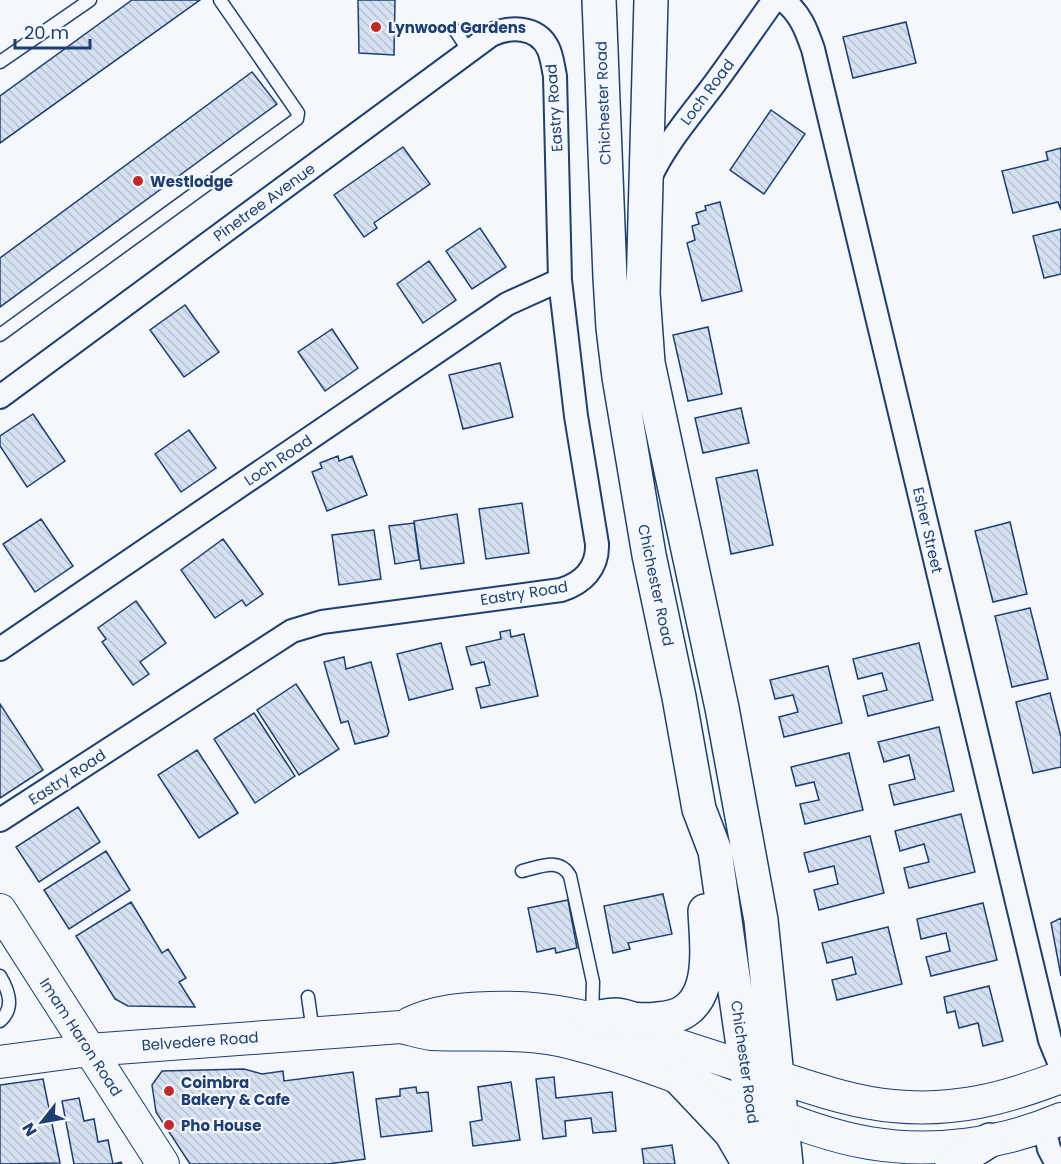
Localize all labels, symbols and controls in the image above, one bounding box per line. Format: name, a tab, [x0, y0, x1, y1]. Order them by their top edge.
scale bar	[15, 12, 90, 50]
place label: Lynwood Gardens	[388, 17, 526, 38]
text: 20 m	[24, 20, 69, 45]
marker: Lynwood Gardens	[369, 20, 383, 34]
street label: Chichester Road	[590, 41, 616, 165]
street label: Loch Road	[675, 55, 739, 129]
street label: Eastry Road	[540, 63, 568, 153]
street label: Pinetree Avenue	[209, 158, 319, 246]
place label: Westlodge	[150, 171, 233, 192]
marker: Westlodge	[131, 174, 145, 188]
street label: Loch Road	[240, 430, 316, 490]
street label: Esher Street	[908, 485, 948, 575]
street label: Chichester Road	[633, 522, 679, 648]
street label: Eastry Road	[479, 576, 569, 610]
street label: Eastry Road	[24, 744, 110, 810]
street label: Imam Haron Road	[35, 974, 127, 1100]
street label: Chichester Road	[726, 999, 764, 1125]
street label: Belvedere Road	[141, 1026, 259, 1056]
place label: Coimbra Bakery & Cafe	[181, 1072, 290, 1110]
marker: Coimbra Bakery & Cafe	[162, 1084, 176, 1098]
north arrow	[12, 1092, 72, 1152]
place label: Pho House	[181, 1115, 261, 1136]
text: N	[17, 1118, 43, 1141]
marker: Pho House	[162, 1118, 176, 1132]

